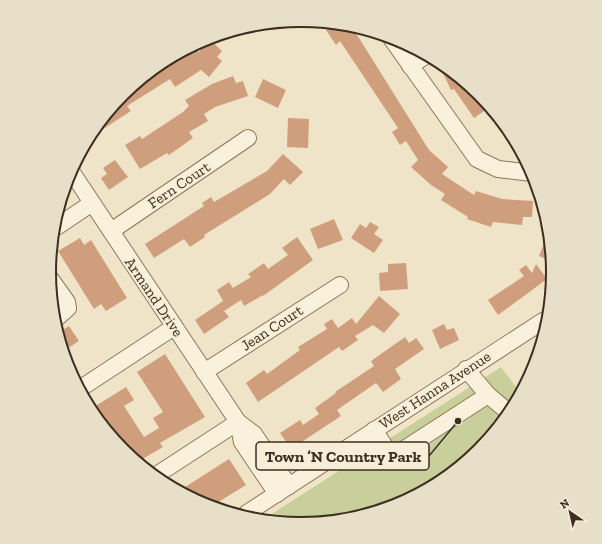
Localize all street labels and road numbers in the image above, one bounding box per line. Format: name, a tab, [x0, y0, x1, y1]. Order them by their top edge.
street label: Fern Court	[144, 157, 214, 212]
street label: Armand Drive	[121, 254, 187, 340]
street label: Jean Court	[238, 301, 307, 355]
street label: West Hanna Avenue	[376, 347, 494, 433]

